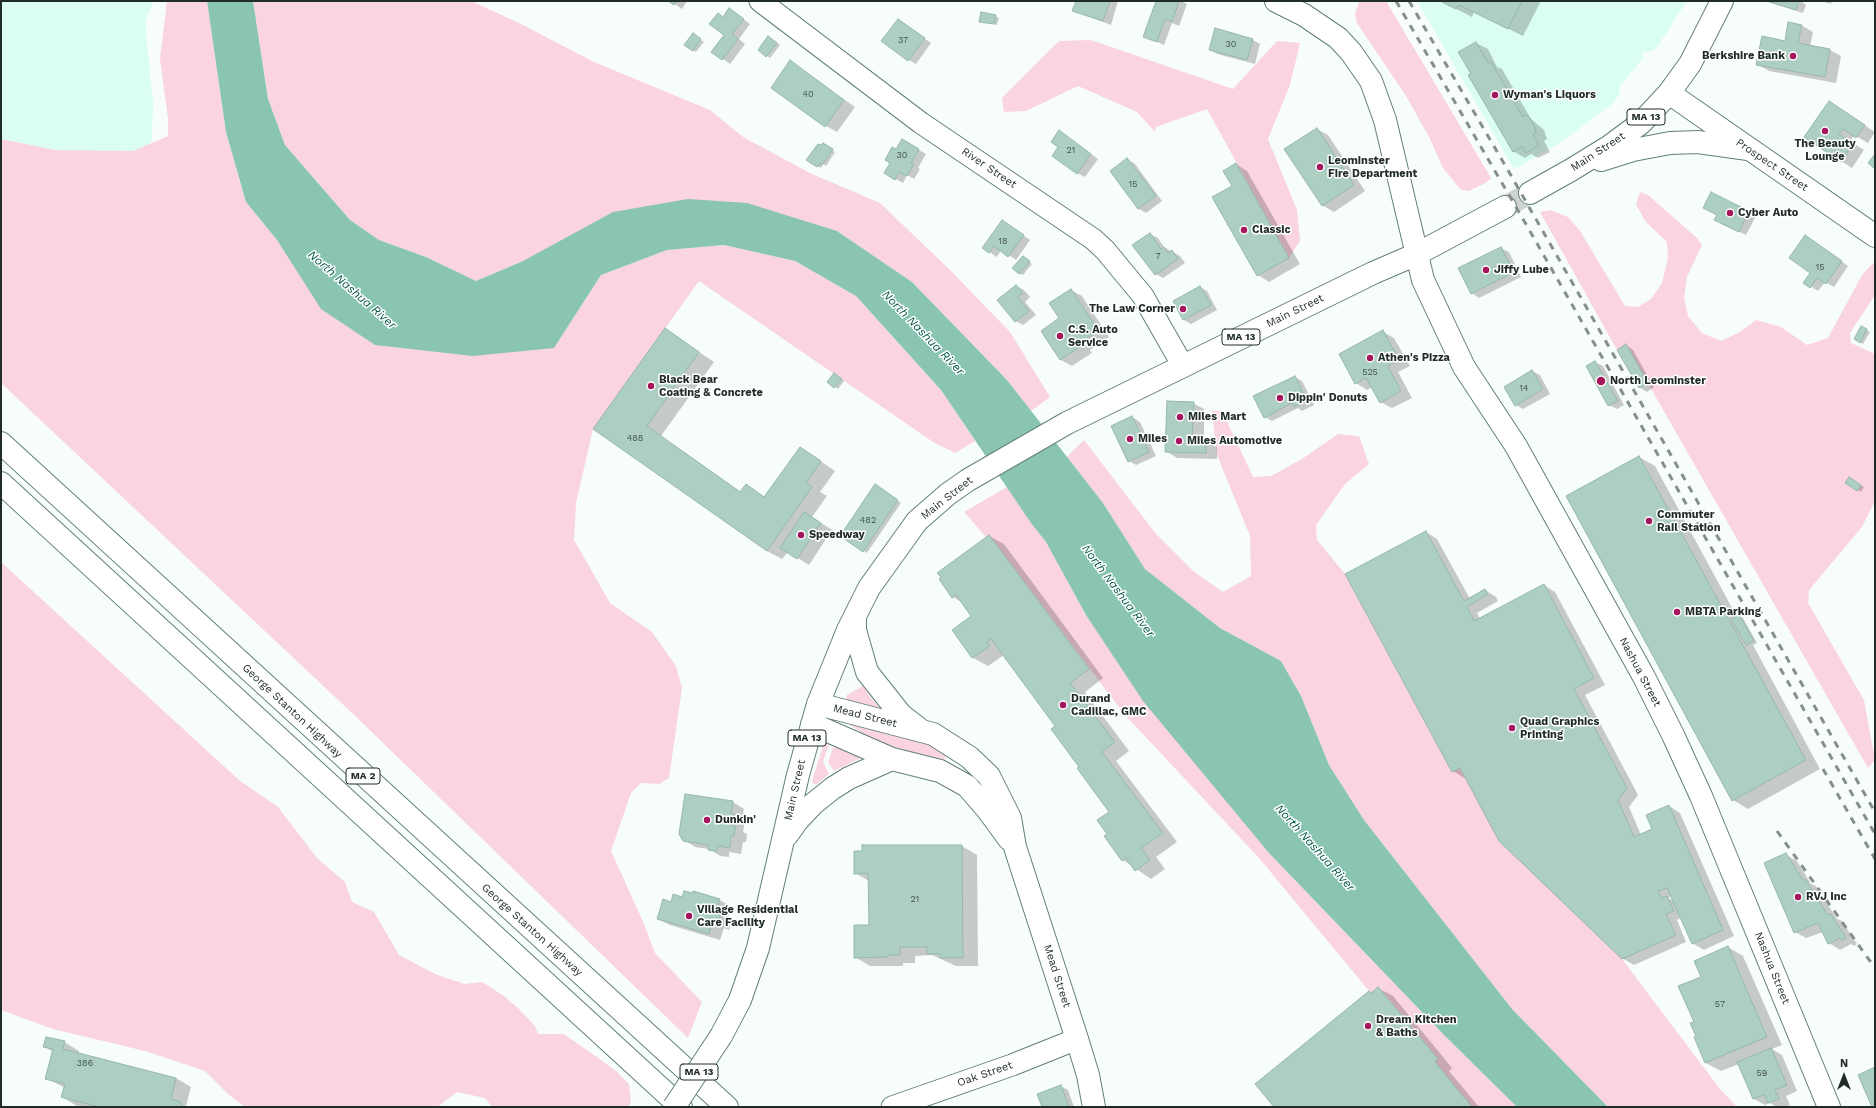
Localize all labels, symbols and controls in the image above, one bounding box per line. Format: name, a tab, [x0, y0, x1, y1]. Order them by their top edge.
house number: 37	[898, 35, 908, 45]
house number: 30	[1226, 39, 1236, 49]
place label: Berkshire Bank	[1702, 49, 1785, 63]
marker: Berkshire Bank	[1788, 51, 1798, 61]
place label: Wyman's Liquors	[1503, 88, 1596, 102]
house number: 40	[802, 89, 814, 99]
marker: Wyman's Liquors	[1490, 90, 1500, 100]
road number: MA 13	[1627, 109, 1665, 125]
marker: The Beauty Lounge	[1820, 126, 1830, 136]
street label: Main Street	[1568, 130, 1628, 174]
street label: Prospect Street	[1733, 136, 1811, 194]
place label: The Beauty Lounge	[1794, 137, 1856, 163]
street label: River Street	[959, 145, 1019, 191]
house number: 21	[1067, 145, 1075, 155]
house number: 30	[897, 150, 907, 160]
place label: Leominster Fire Department	[1328, 154, 1417, 180]
marker: Leominster Fire Department	[1315, 162, 1325, 172]
house number: 15	[1129, 179, 1137, 189]
place label: Cyber Auto	[1738, 206, 1798, 220]
marker: Cyber Auto	[1725, 208, 1735, 218]
place label: Classic	[1252, 223, 1291, 237]
marker: Classic	[1239, 225, 1249, 235]
house number: 18	[998, 236, 1008, 246]
water label: North Nashua River	[305, 248, 399, 332]
house number: 7	[1155, 251, 1161, 261]
house number: 15	[1816, 262, 1824, 272]
place label: Jiffy Lube	[1494, 263, 1549, 277]
marker: Jiffy Lube	[1481, 265, 1491, 275]
water label: North Nashua River	[879, 288, 967, 378]
street label: Main Street	[1264, 291, 1326, 331]
place label: The Law Corner	[1089, 302, 1175, 316]
marker: The Law Corner	[1178, 304, 1188, 314]
place label: C.S. Auto Service	[1068, 323, 1118, 349]
road number: MA 13	[1222, 329, 1260, 345]
marker: C.S. Auto Service	[1055, 331, 1065, 341]
place label: Athen's Pizza	[1378, 351, 1450, 365]
marker: Athen's Pizza	[1365, 353, 1375, 363]
house number: 525	[1362, 367, 1378, 377]
place label: Black Bear Coating & Concrete	[659, 373, 763, 399]
place label: North Leominster	[1610, 374, 1706, 388]
marker: North Leominster	[1595, 375, 1607, 387]
marker: Black Bear Coating & Concrete	[646, 381, 656, 391]
house number: 14	[1519, 383, 1529, 393]
place label: Dippin' Donuts	[1288, 391, 1367, 405]
marker: Dippin' Donuts	[1275, 393, 1285, 403]
place label: Miles Mart	[1188, 410, 1246, 424]
marker: Miles Mart	[1175, 412, 1185, 422]
place label: Miles	[1138, 432, 1167, 446]
house number: 488	[627, 433, 643, 443]
marker: Miles	[1125, 434, 1135, 444]
place label: Miles Automotive	[1187, 434, 1282, 448]
marker: Miles Automotive	[1174, 436, 1184, 446]
street label: Main Street	[918, 474, 976, 522]
place label: Commuter Rail Station	[1657, 508, 1720, 534]
house number: 482	[860, 515, 876, 525]
marker: Commuter Rail Station	[1644, 516, 1654, 526]
place label: Speedway	[809, 528, 865, 542]
marker: Speedway	[796, 530, 806, 540]
water label: North Nashua River	[1078, 542, 1158, 640]
place label: MBTA Parking	[1685, 605, 1761, 619]
marker: MBTA Parking	[1672, 607, 1682, 617]
street label: Nashua Street	[1616, 635, 1664, 709]
street label: George Stanton Highway	[239, 661, 345, 761]
place label: Durand Cadillac, GMC	[1071, 692, 1147, 718]
marker: Durand Cadillac, GMC	[1058, 700, 1068, 710]
street label: Mead Street	[832, 702, 898, 730]
place label: Quad Graphics Printing	[1520, 715, 1599, 741]
marker: Quad Graphics Printing	[1507, 723, 1517, 733]
road number: MA 13	[788, 730, 826, 746]
street label: Main Street	[782, 758, 808, 822]
road number: MA 2	[346, 768, 380, 784]
water label: North Nashua River	[1272, 801, 1358, 895]
place label: Dunkin'	[715, 813, 756, 827]
marker: Dunkin'	[702, 815, 712, 825]
street label: George Stanton Highway	[479, 881, 585, 979]
place label: RVJ Inc	[1806, 890, 1847, 904]
marker: RVJ Inc	[1793, 892, 1803, 902]
house number: 21	[911, 894, 919, 904]
place label: Village Residential Care Facility	[697, 903, 798, 929]
marker: Village Residential Care Facility	[684, 911, 694, 921]
street label: Nashua Street	[1752, 930, 1792, 1006]
street label: Mead Street	[1041, 943, 1073, 1009]
house number: 57	[1715, 999, 1725, 1009]
place label: Dream Kitchen & Baths	[1376, 1013, 1457, 1039]
marker: Dream Kitchen & Baths	[1363, 1021, 1373, 1031]
north arrow	[1824, 1056, 1864, 1096]
text: N	[1840, 1057, 1848, 1070]
house number: 386	[77, 1058, 93, 1068]
street label: Oak Street	[956, 1058, 1014, 1090]
road number: MA 13	[680, 1064, 718, 1080]
house number: 59	[1757, 1068, 1767, 1078]

